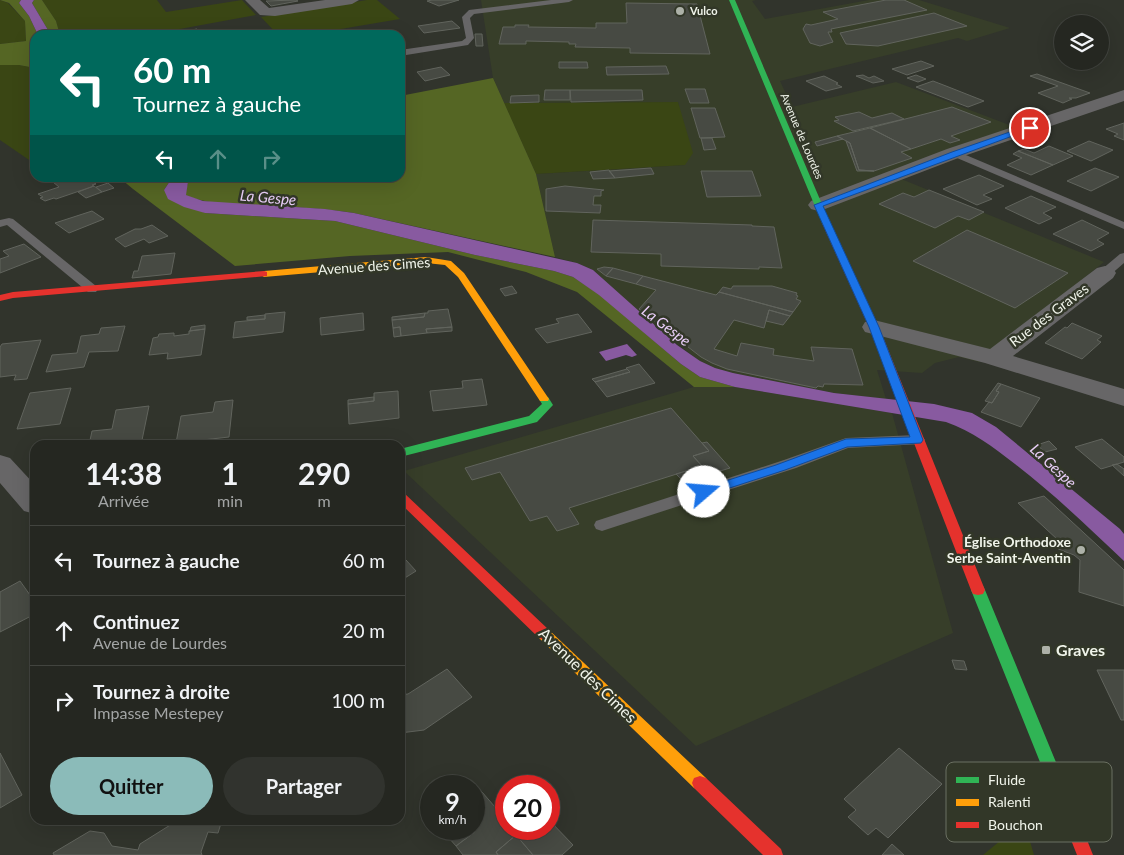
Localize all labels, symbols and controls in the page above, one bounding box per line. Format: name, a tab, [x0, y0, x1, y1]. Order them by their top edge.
place label: Vulco	[689, 4, 718, 17]
marker: Vulco	[674, 5, 686, 17]
map controls	[1054, 15, 1109, 70]
button: layers	[1054, 15, 1109, 70]
text: 60 m	[133, 48, 211, 90]
icon: left	[50, 50, 115, 115]
text: Tournez à gauche	[133, 90, 301, 117]
street label: Avenue de Lourdes	[778, 91, 827, 181]
pin	[1009, 107, 1051, 149]
icon: arrive	[1016, 114, 1044, 142]
icon: left	[151, 145, 179, 173]
icon: ahead	[204, 145, 232, 173]
icon: right	[257, 145, 285, 173]
water label: La Gespe	[239, 186, 297, 208]
street label: Avenue des Cimes	[317, 253, 431, 278]
street label: Rue des Graves	[1006, 279, 1092, 350]
water label: La Gespe	[639, 301, 695, 349]
water label: La Gespe	[1027, 439, 1080, 491]
text: 14:38	[85, 455, 162, 491]
text: 1	[221, 455, 239, 491]
text: 290	[298, 455, 350, 491]
position arrow	[677, 465, 729, 517]
text: Arrivée	[98, 491, 149, 510]
text: min	[217, 491, 243, 510]
text: m	[317, 491, 331, 510]
place label: Église Orthodoxe Serbe Saint-Aventin	[947, 533, 1072, 566]
marker: Église Orthodoxe Serbe Saint-Aventin	[1075, 544, 1087, 556]
icon: left	[50, 547, 78, 575]
text: Tournez à gauche	[93, 549, 240, 572]
text: 60 m	[342, 549, 385, 572]
text: Continuez	[93, 610, 179, 633]
icon: ahead	[50, 617, 78, 645]
text: 20 m	[342, 619, 385, 642]
street label: Avenue des Cimes	[536, 623, 641, 726]
text: Avenue de Lourdes	[93, 633, 227, 652]
place label: Graves	[1056, 640, 1105, 659]
marker: Graves	[1040, 644, 1052, 656]
text: Tournez à droite	[93, 680, 230, 703]
icon: right	[50, 687, 78, 715]
text: 100 m	[331, 689, 385, 712]
text: Impasse Mestepey	[93, 703, 223, 722]
button: Quitter	[50, 757, 213, 815]
button: Partager	[223, 757, 385, 815]
legend	[946, 762, 1112, 842]
text: Fluide	[988, 771, 1026, 788]
speed limit sign: 20	[495, 775, 560, 840]
text: 9	[445, 786, 460, 816]
text: Ralenti	[988, 793, 1031, 810]
text: km/h	[438, 812, 467, 827]
text: Bouchon	[988, 816, 1043, 833]

